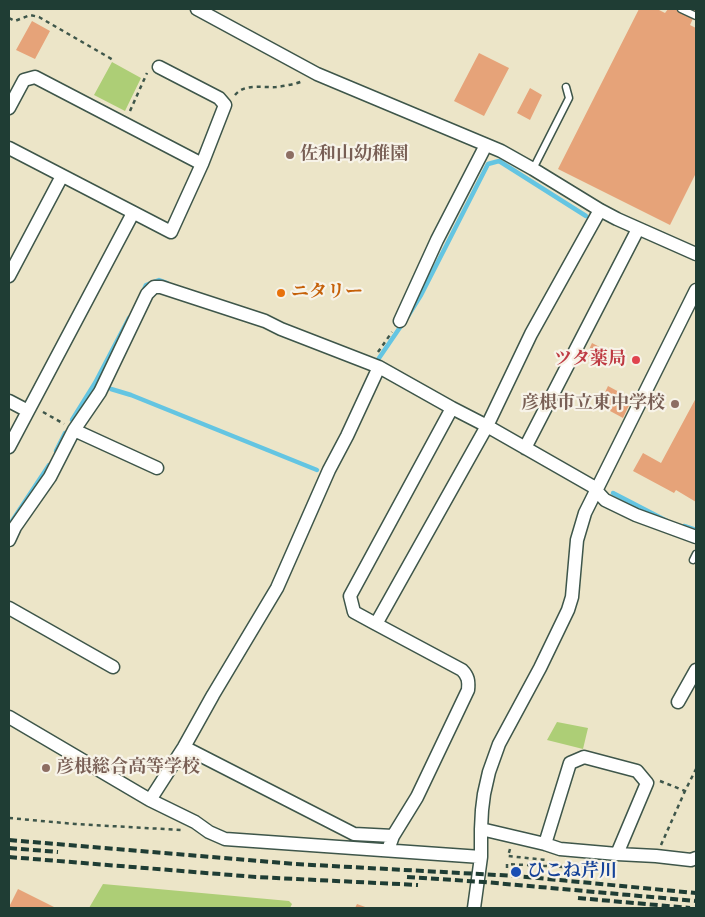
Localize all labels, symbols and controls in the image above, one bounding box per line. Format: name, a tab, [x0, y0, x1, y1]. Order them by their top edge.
place label: 佐和山幼稚園	[300, 144, 408, 166]
marker: 佐和山幼稚園	[284, 149, 296, 161]
place label: ニタリー	[291, 282, 363, 304]
marker: ニタリー	[275, 287, 287, 299]
place label: ツタ薬局	[554, 349, 626, 371]
marker: ツタ薬局	[630, 354, 642, 366]
place label: 彦根市立東中学校	[521, 393, 665, 415]
marker: 彦根市立東中学校	[669, 398, 681, 410]
place label: 彦根総合高等学校	[56, 757, 200, 779]
marker: 彦根総合高等学校	[40, 762, 52, 774]
place label: ひこね芹川	[527, 861, 617, 883]
marker: ひこね芹川	[509, 865, 523, 879]

